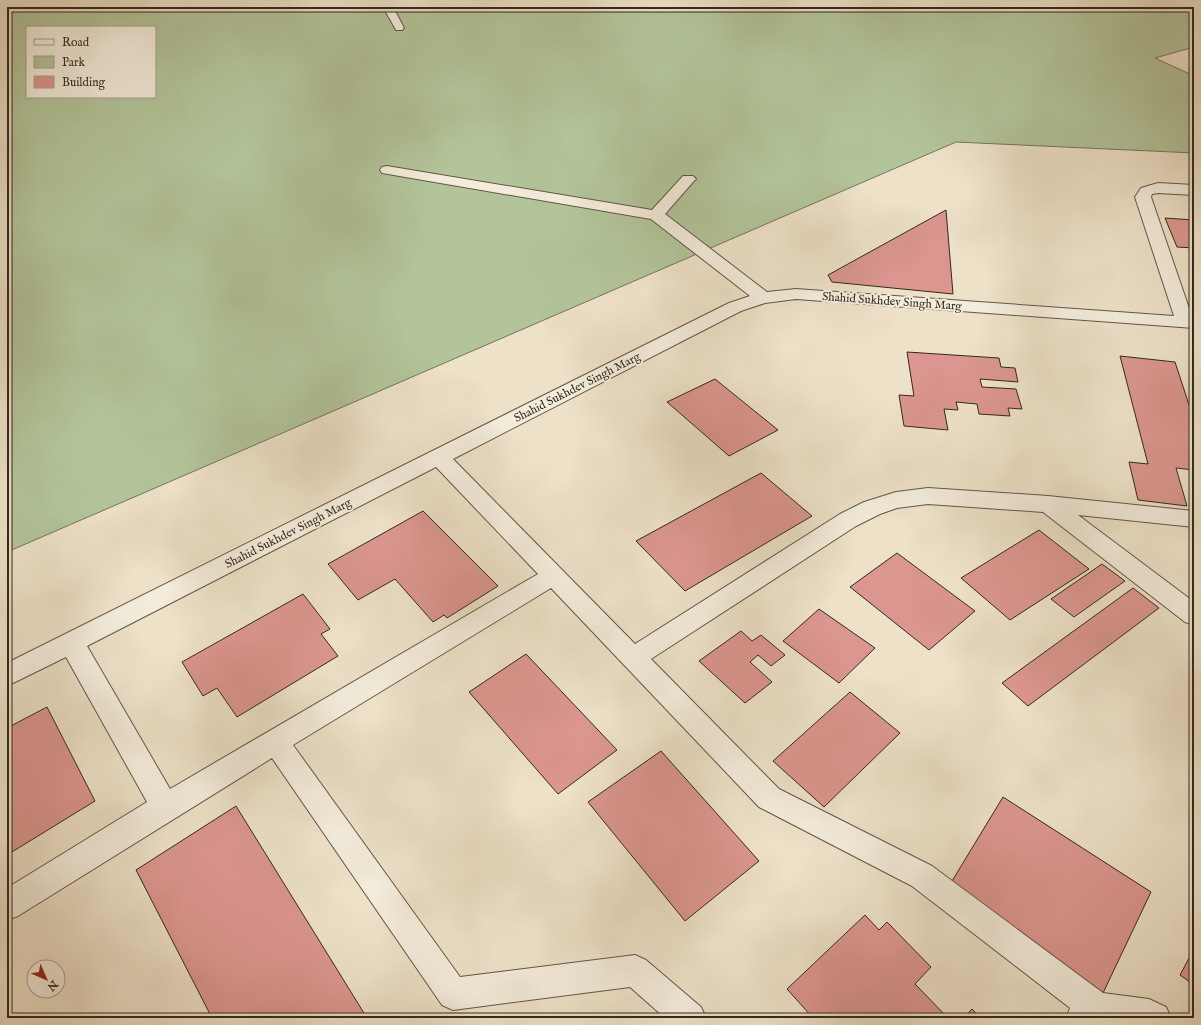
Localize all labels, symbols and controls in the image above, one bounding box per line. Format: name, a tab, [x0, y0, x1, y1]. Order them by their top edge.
legend	[26, 26, 156, 98]
text: Road	[62, 35, 90, 50]
text: Park	[62, 55, 85, 70]
text: Building	[62, 75, 106, 90]
street label: Shahid Sukhdev Singh Marg	[822, 289, 963, 314]
street label: Shahid Sukhdev Singh Marg	[511, 349, 643, 426]
street label: Shahid Sukhdev Singh Marg	[222, 495, 354, 572]
north arrow	[26, 959, 66, 999]
text: N	[44, 976, 61, 994]

